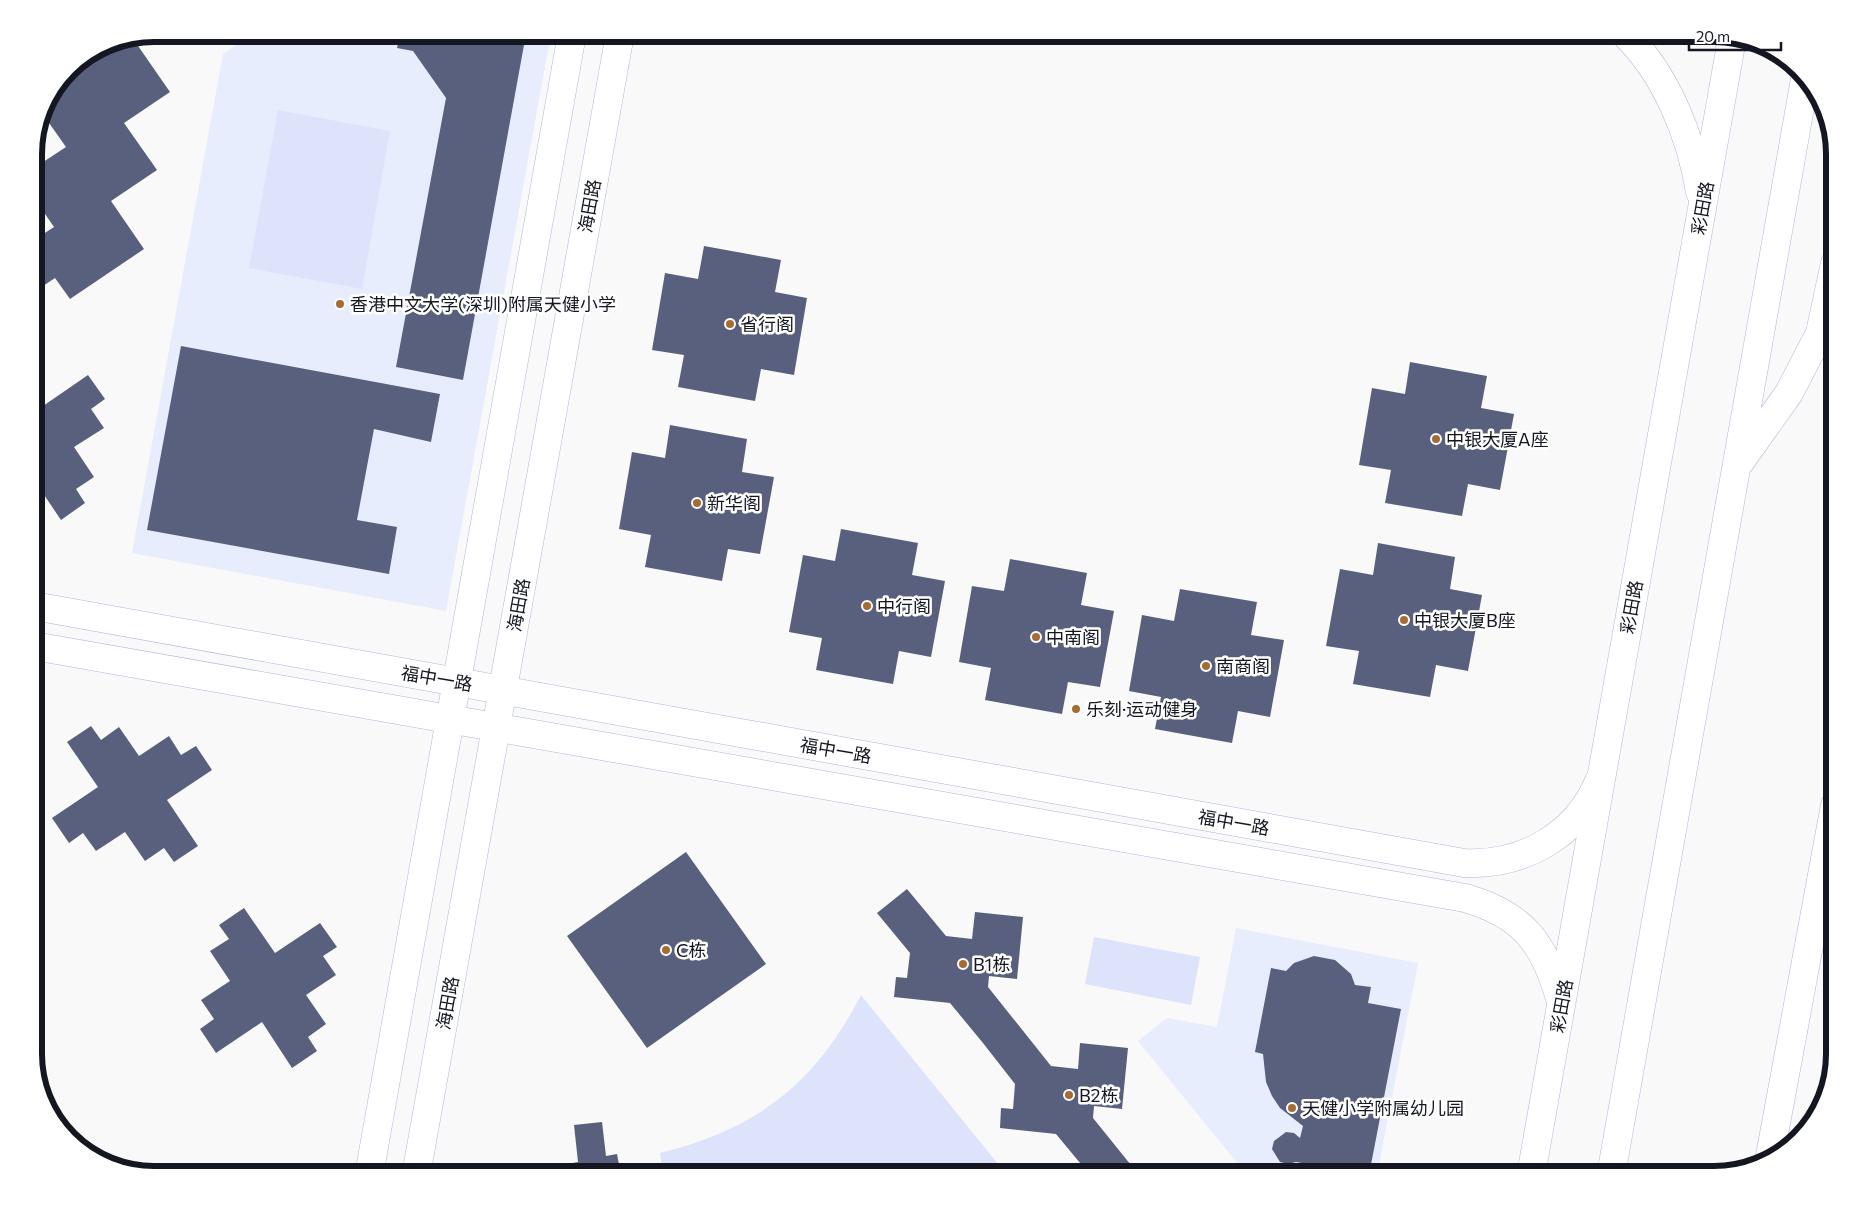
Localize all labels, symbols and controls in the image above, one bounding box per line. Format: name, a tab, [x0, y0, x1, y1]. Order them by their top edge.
scale bar	[1689, 20, 1782, 52]
text: 20 m	[1696, 27, 1730, 45]
street label: 海田路	[573, 178, 605, 234]
street label: 彩田路	[1686, 180, 1718, 236]
place label: 香港中文大学(深圳)附属天健小学	[350, 293, 616, 315]
marker: 香港中文大学(深圳)附属天健小学	[334, 298, 346, 310]
place label: 省行阁	[740, 313, 794, 335]
marker: 省行阁	[724, 318, 736, 330]
place label: 中银大厦A座	[1446, 428, 1548, 450]
marker: 中银大厦A座	[1430, 433, 1442, 445]
place label: 新华阁	[707, 492, 761, 514]
marker: 新华阁	[691, 497, 703, 509]
street label: 海田路	[502, 577, 534, 633]
street label: 彩田路	[1615, 579, 1647, 635]
place label: 中行阁	[877, 595, 931, 617]
marker: 中行阁	[861, 600, 873, 612]
place label: 中银大厦B座	[1414, 609, 1516, 631]
marker: 中银大厦B座	[1398, 614, 1410, 626]
place label: 中南阁	[1046, 626, 1100, 648]
marker: 中南阁	[1030, 631, 1042, 643]
place label: 南商阁	[1216, 655, 1270, 677]
marker: 南商阁	[1200, 660, 1212, 672]
street label: 福中一路	[400, 661, 474, 695]
place label: 乐刻·运动健身	[1086, 698, 1198, 720]
marker: 乐刻·运动健身	[1070, 703, 1082, 715]
street label: 福中一路	[799, 733, 873, 767]
street label: 福中一路	[1197, 805, 1271, 839]
place label: C栋	[676, 939, 706, 961]
marker: C栋	[660, 944, 672, 956]
place label: B1栋	[973, 953, 1010, 975]
marker: B1栋	[957, 958, 969, 970]
street label: 海田路	[431, 975, 463, 1031]
street label: 彩田路	[1545, 978, 1577, 1034]
place label: B2栋	[1079, 1084, 1119, 1106]
marker: B2栋	[1063, 1089, 1075, 1101]
place label: 天健小学附属幼儿园	[1302, 1097, 1464, 1119]
marker: 天健小学附属幼儿园	[1286, 1102, 1298, 1114]

